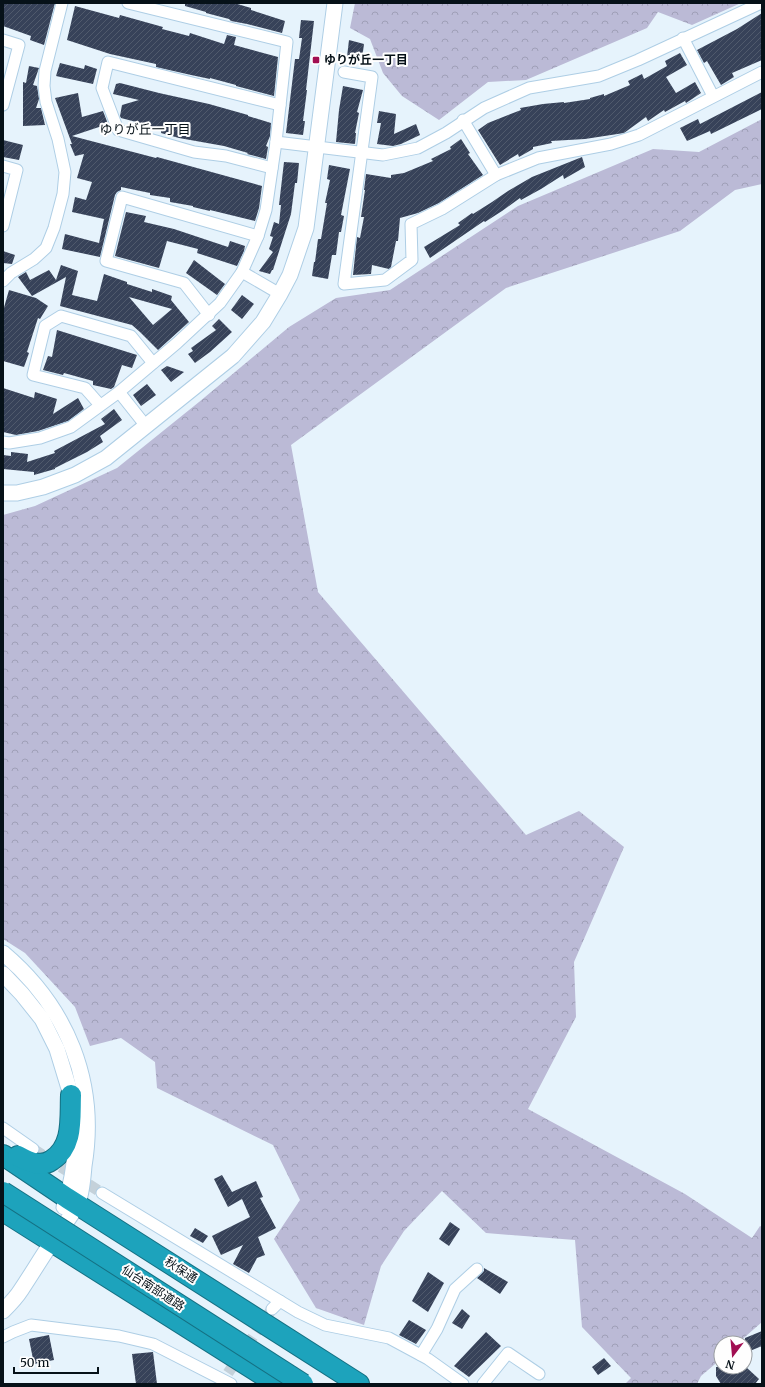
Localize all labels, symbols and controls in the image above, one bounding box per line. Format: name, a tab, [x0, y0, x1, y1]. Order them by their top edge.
place label: ゆりが丘一丁目	[324, 52, 408, 67]
marker: ゆりが丘一丁目	[311, 55, 321, 65]
district label: ゆりが丘一丁目	[99, 121, 191, 138]
street label: 秋保通	[162, 1253, 200, 1286]
street label: 仙台南部道路	[119, 1262, 188, 1313]
north arrow	[713, 1335, 753, 1375]
scale bar	[14, 1349, 98, 1375]
text: 50 m	[20, 1355, 49, 1370]
text: N	[724, 1357, 736, 1373]

